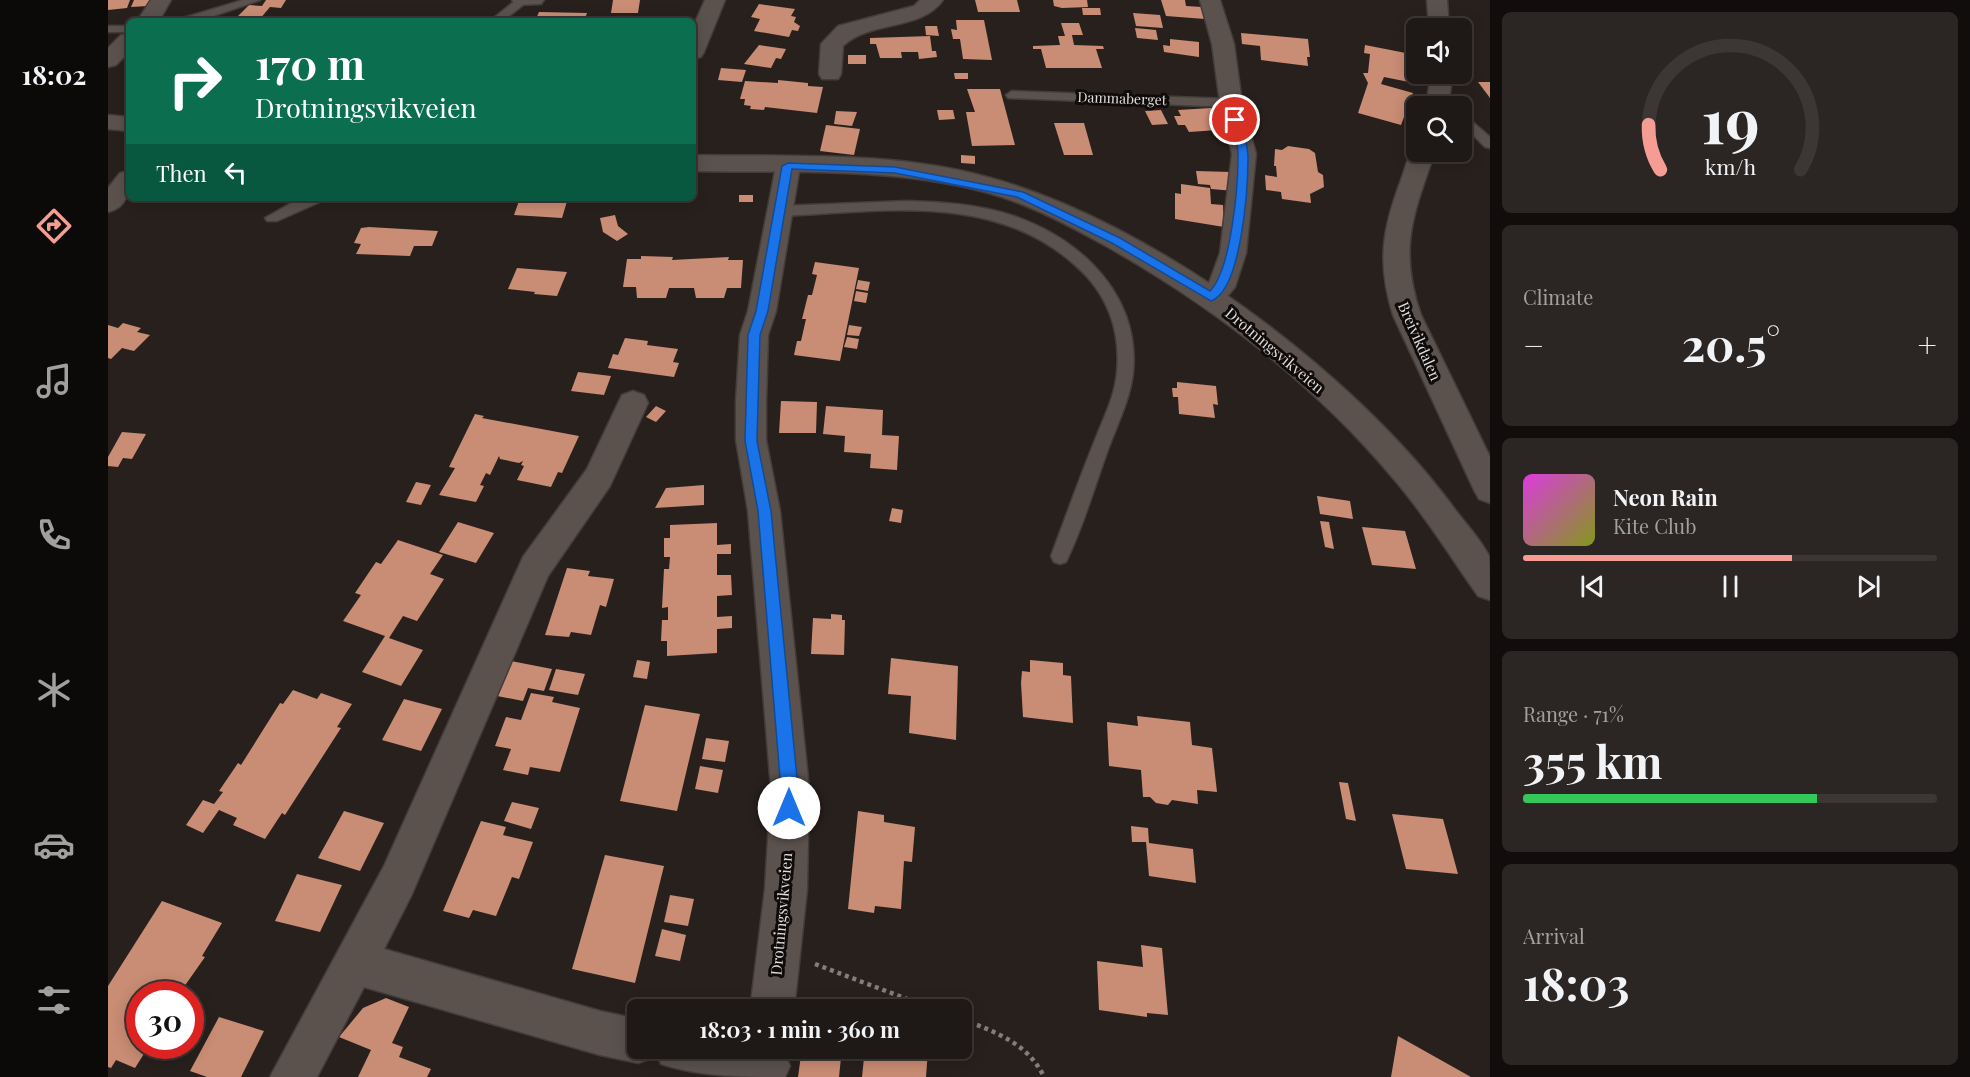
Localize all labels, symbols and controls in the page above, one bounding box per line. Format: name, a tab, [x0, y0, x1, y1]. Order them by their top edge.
map controls	[1406, 18, 1472, 162]
button: sound	[1406, 18, 1472, 84]
text: 170 m	[255, 35, 365, 91]
icon: right	[156, 42, 234, 120]
text: 18:02	[22, 56, 86, 92]
text: 19	[1701, 76, 1759, 160]
street label: Dammaberget	[1077, 87, 1168, 109]
text: Drotningsvikveien	[255, 89, 477, 125]
pin	[1209, 94, 1260, 145]
button: search	[1406, 96, 1472, 162]
icon: arrive	[1218, 103, 1251, 136]
text: km/h	[1704, 152, 1756, 180]
icon: left	[219, 156, 252, 189]
text: Then	[156, 158, 207, 188]
icon: directions	[33, 205, 75, 247]
text: Climate	[1523, 283, 1593, 310]
street label: Breivikdalen	[1394, 299, 1446, 384]
street label: Drotningsvikveien	[1221, 303, 1329, 397]
text: 20.5°	[1682, 313, 1780, 373]
text: −	[1523, 322, 1544, 366]
text: +	[1918, 322, 1937, 366]
icon: music	[33, 360, 75, 402]
text: Neon Rain	[1613, 482, 1718, 512]
text: Kite Club	[1613, 512, 1697, 539]
icon: phone	[33, 514, 75, 556]
icon: previous	[1576, 570, 1609, 603]
icon: pause	[1714, 570, 1747, 603]
icon: next	[1852, 570, 1885, 603]
icon: climate	[33, 669, 75, 711]
text: Range · 71%	[1523, 700, 1624, 727]
text: 355 km	[1523, 730, 1663, 790]
position arrow	[757, 776, 821, 840]
icon: car	[33, 824, 75, 866]
street label: Drotningsvikveien	[766, 852, 796, 976]
text: Arrival	[1523, 922, 1585, 949]
text: 18:03	[1523, 952, 1630, 1012]
icon: filters	[33, 979, 75, 1021]
speed limit sign: 30	[126, 981, 204, 1059]
text: 18:03 · 1 min · 360 m	[699, 1014, 900, 1044]

